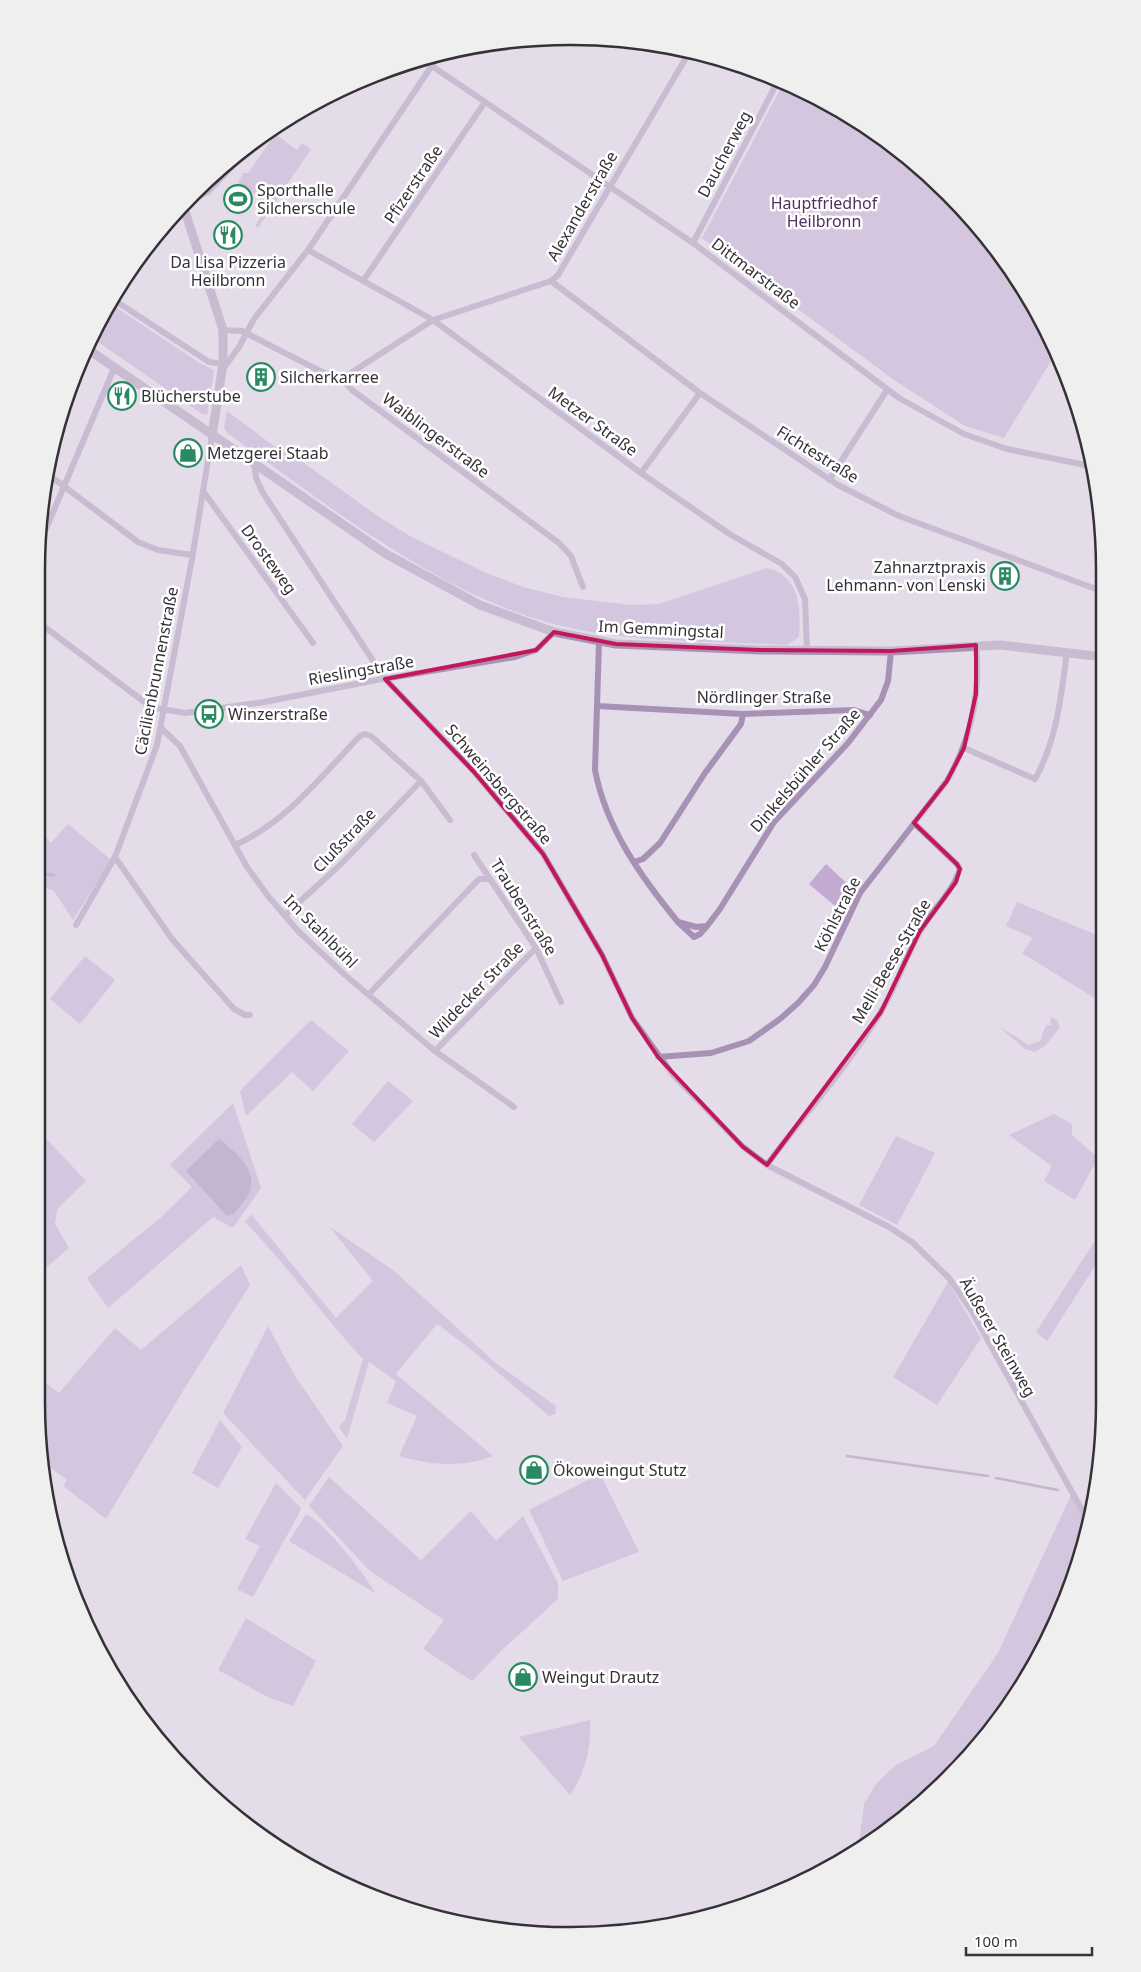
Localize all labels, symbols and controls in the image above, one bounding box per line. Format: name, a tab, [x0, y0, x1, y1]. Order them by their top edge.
street label: Daucherweg	[692, 107, 756, 201]
street label: Pfizerstraße	[379, 140, 447, 228]
street label: Alexanderstraße	[542, 147, 622, 265]
place label: Sporthalle Silcherschule	[257, 179, 356, 219]
sports icon: Sporthalle Silcherschule	[223, 184, 253, 214]
park label: Hauptfriedhof Heilbronn	[771, 192, 879, 232]
restaurant icon: Da Lisa Pizzeria Heilbronn	[213, 220, 243, 250]
street label: Dittmarstraße	[707, 232, 805, 314]
place label: Da Lisa Pizzeria Heilbronn	[170, 251, 286, 291]
building icon: Silcherkarree	[246, 362, 276, 392]
place label: Silcherkarree	[280, 366, 379, 388]
restaurant icon: Blücherstube	[107, 381, 137, 411]
street label: Metzer Straße	[544, 381, 642, 461]
place label: Blücherstube	[141, 385, 241, 407]
street label: Waiblingerstraße	[378, 387, 494, 483]
street label: Fichtestraße	[773, 420, 863, 488]
shop icon: Metzgerei Staab	[173, 438, 203, 468]
place label: Metzgerei Staab	[207, 442, 329, 464]
street label: Drosteweg	[236, 520, 302, 598]
place label: Zahnarztpraxis Lehmann- von Lenski	[826, 556, 986, 596]
building icon: Zahnarztpraxis Lehmann- von Lenski	[990, 561, 1020, 591]
street label: Cäcilienbrunnenstraße	[129, 585, 183, 757]
street label: Im Gemmingstal	[598, 615, 724, 643]
street label: Rieslingstraße	[307, 650, 415, 690]
street label: Nördlinger Straße	[697, 686, 831, 708]
bus stop icon: Winzerstraße	[194, 699, 224, 729]
place label: Winzerstraße	[228, 703, 328, 725]
street label: Dinkelsbühler Straße	[745, 703, 865, 837]
street label: Schweinsbergstraße	[441, 719, 557, 849]
street label: Clußstraße	[308, 803, 380, 877]
street label: Traubenstraße	[486, 855, 562, 959]
street label: Köhlstraße	[809, 873, 865, 955]
street label: Im Stahlbühl	[279, 889, 363, 973]
street label: Melli-Beese-Straße	[846, 895, 936, 1027]
street label: Wildecker Straße	[424, 937, 528, 1043]
street label: Äußerer Steinweg	[955, 1273, 1041, 1401]
shop icon: Ökoweingut Stutz	[519, 1455, 549, 1485]
place label: Ökoweingut Stutz	[553, 1459, 686, 1481]
shop icon: Weingut Drautz	[508, 1662, 538, 1692]
place label: Weingut Drautz	[542, 1666, 659, 1688]
scale bar	[966, 1924, 1092, 1956]
text: 100 m	[974, 1931, 1018, 1951]

